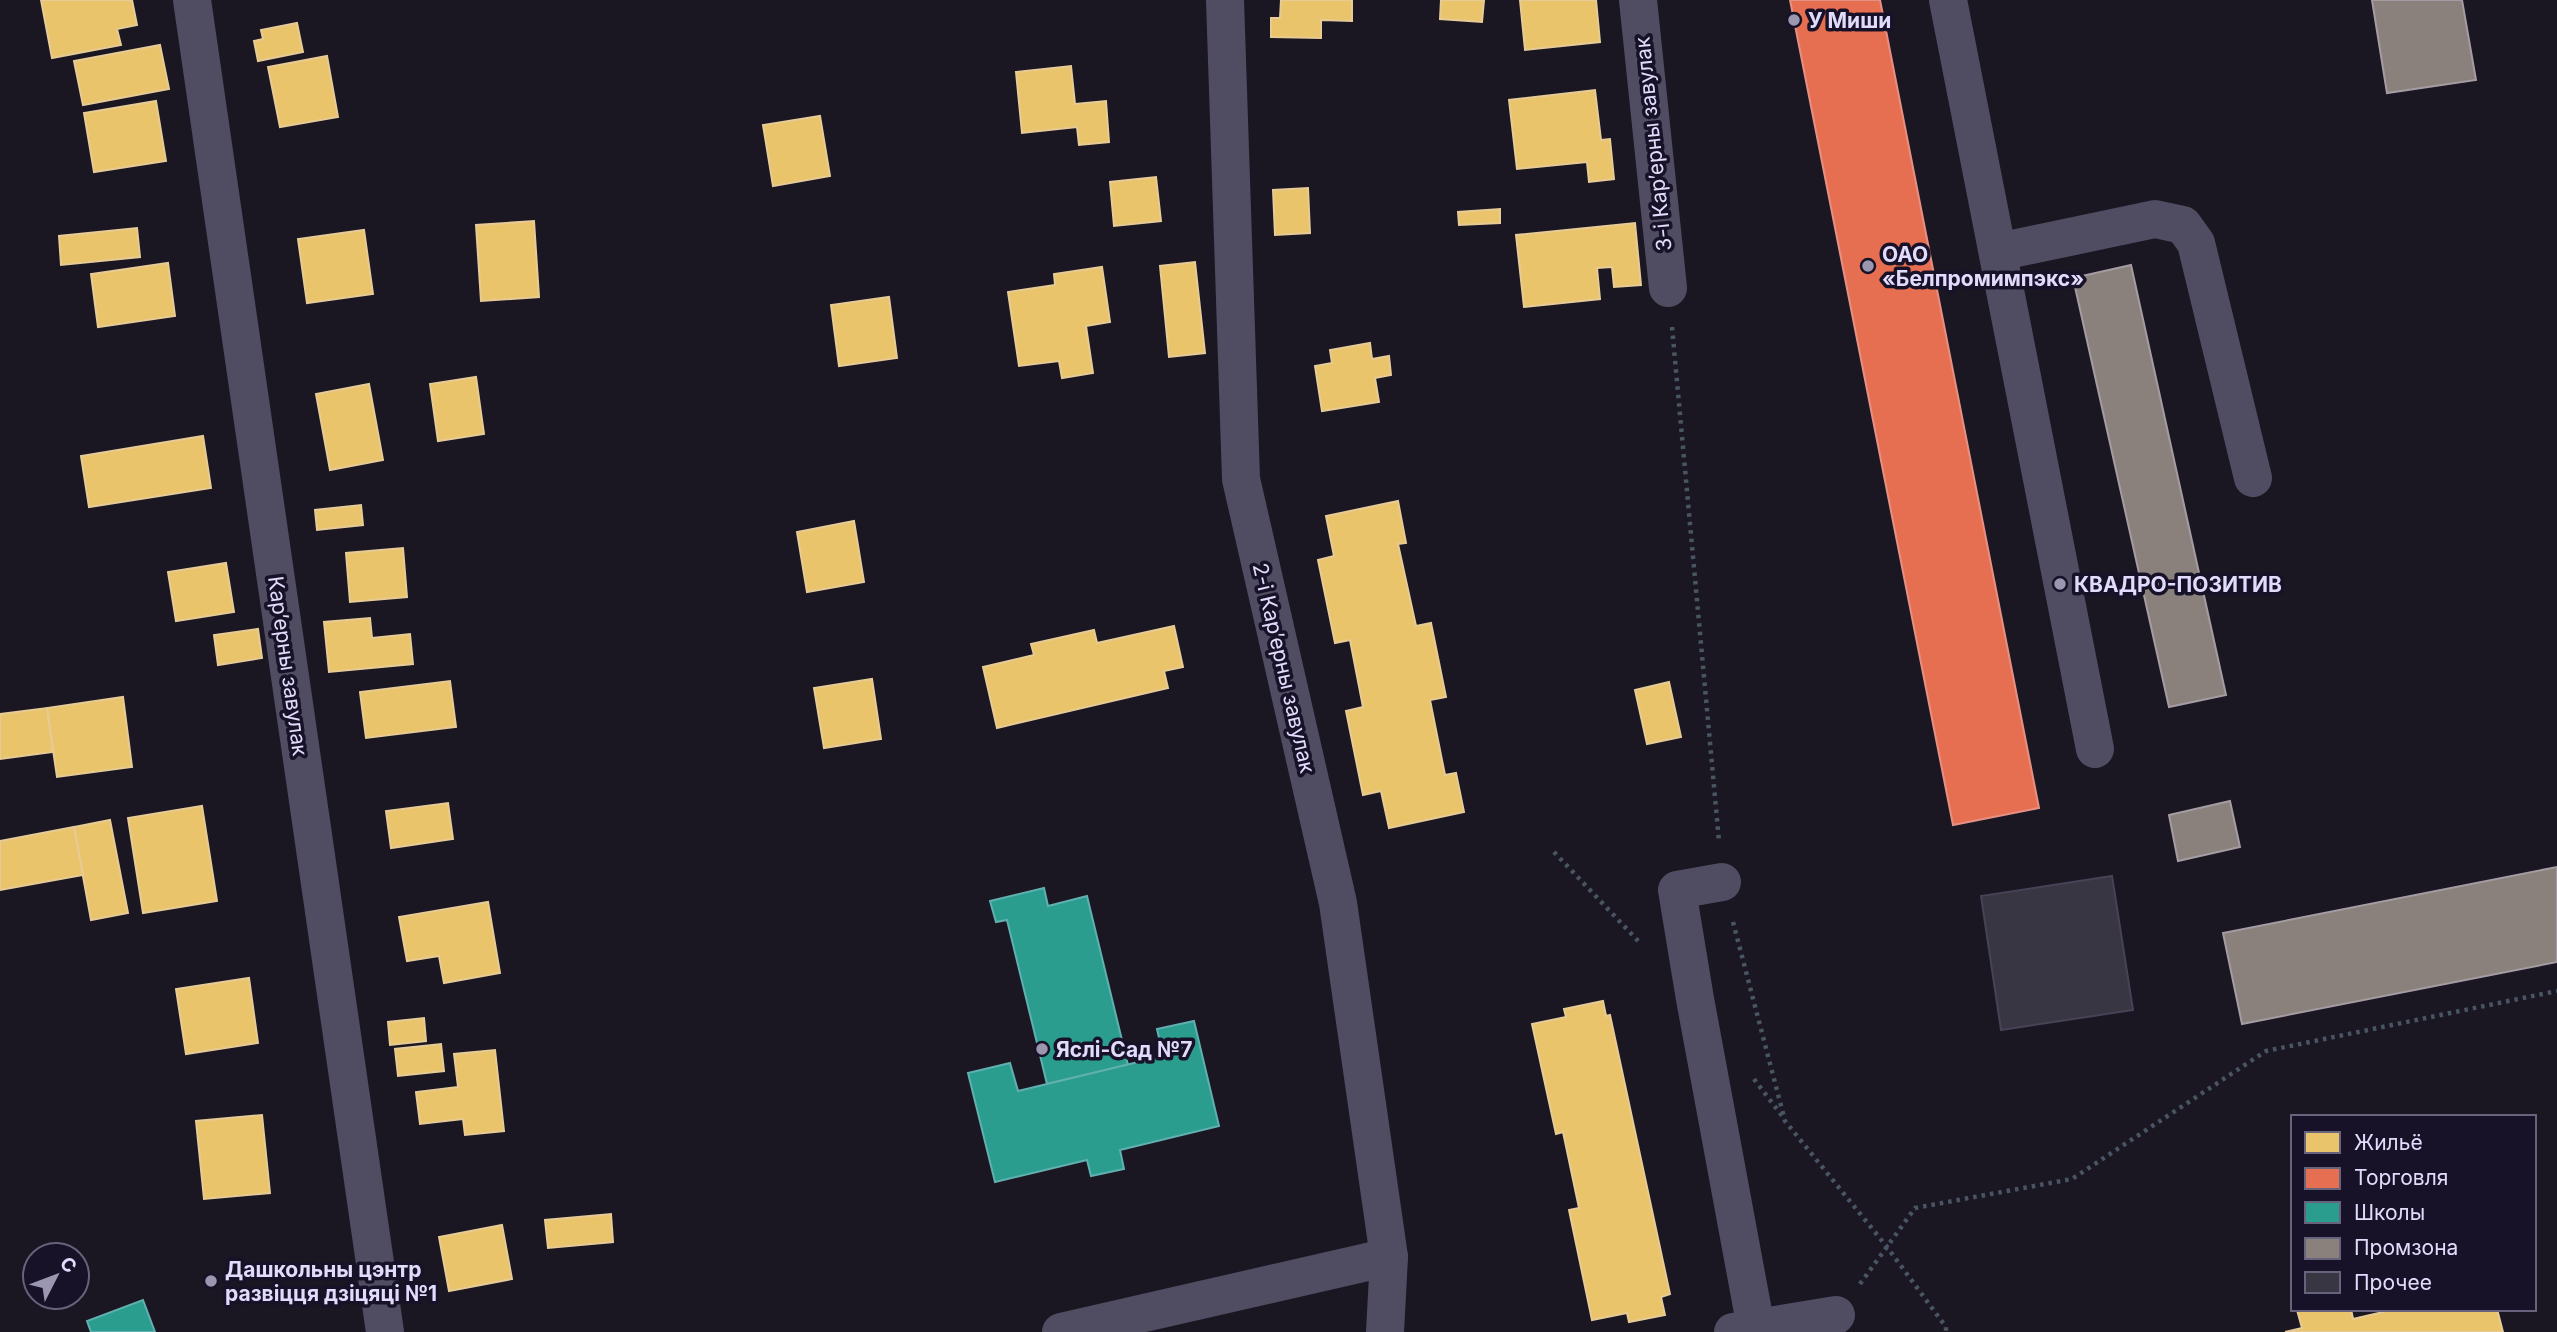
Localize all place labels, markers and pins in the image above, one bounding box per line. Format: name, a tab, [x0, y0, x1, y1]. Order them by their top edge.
place label: У Миши	[1808, 8, 1891, 33]
marker: У Миши	[1786, 12, 1802, 28]
place label: ОАО «Белпромимпэкс»	[1882, 242, 2084, 291]
marker: ОАО «Белпромимпэкс»	[1860, 258, 1876, 274]
place label: КВАДРО-ПОЗИТИВ	[2074, 572, 2282, 597]
marker: КВАДРО-ПОЗИТИВ	[2052, 576, 2068, 592]
place label: Яслі-Сад №7	[1056, 1037, 1192, 1062]
marker: Яслі-Сад №7	[1034, 1041, 1050, 1057]
place label: Дашкольны цэнтр развіцця дзіцяці №1	[225, 1257, 437, 1306]
marker: Дашкольны цэнтр развіцця дзіцяці №1	[203, 1273, 219, 1289]

